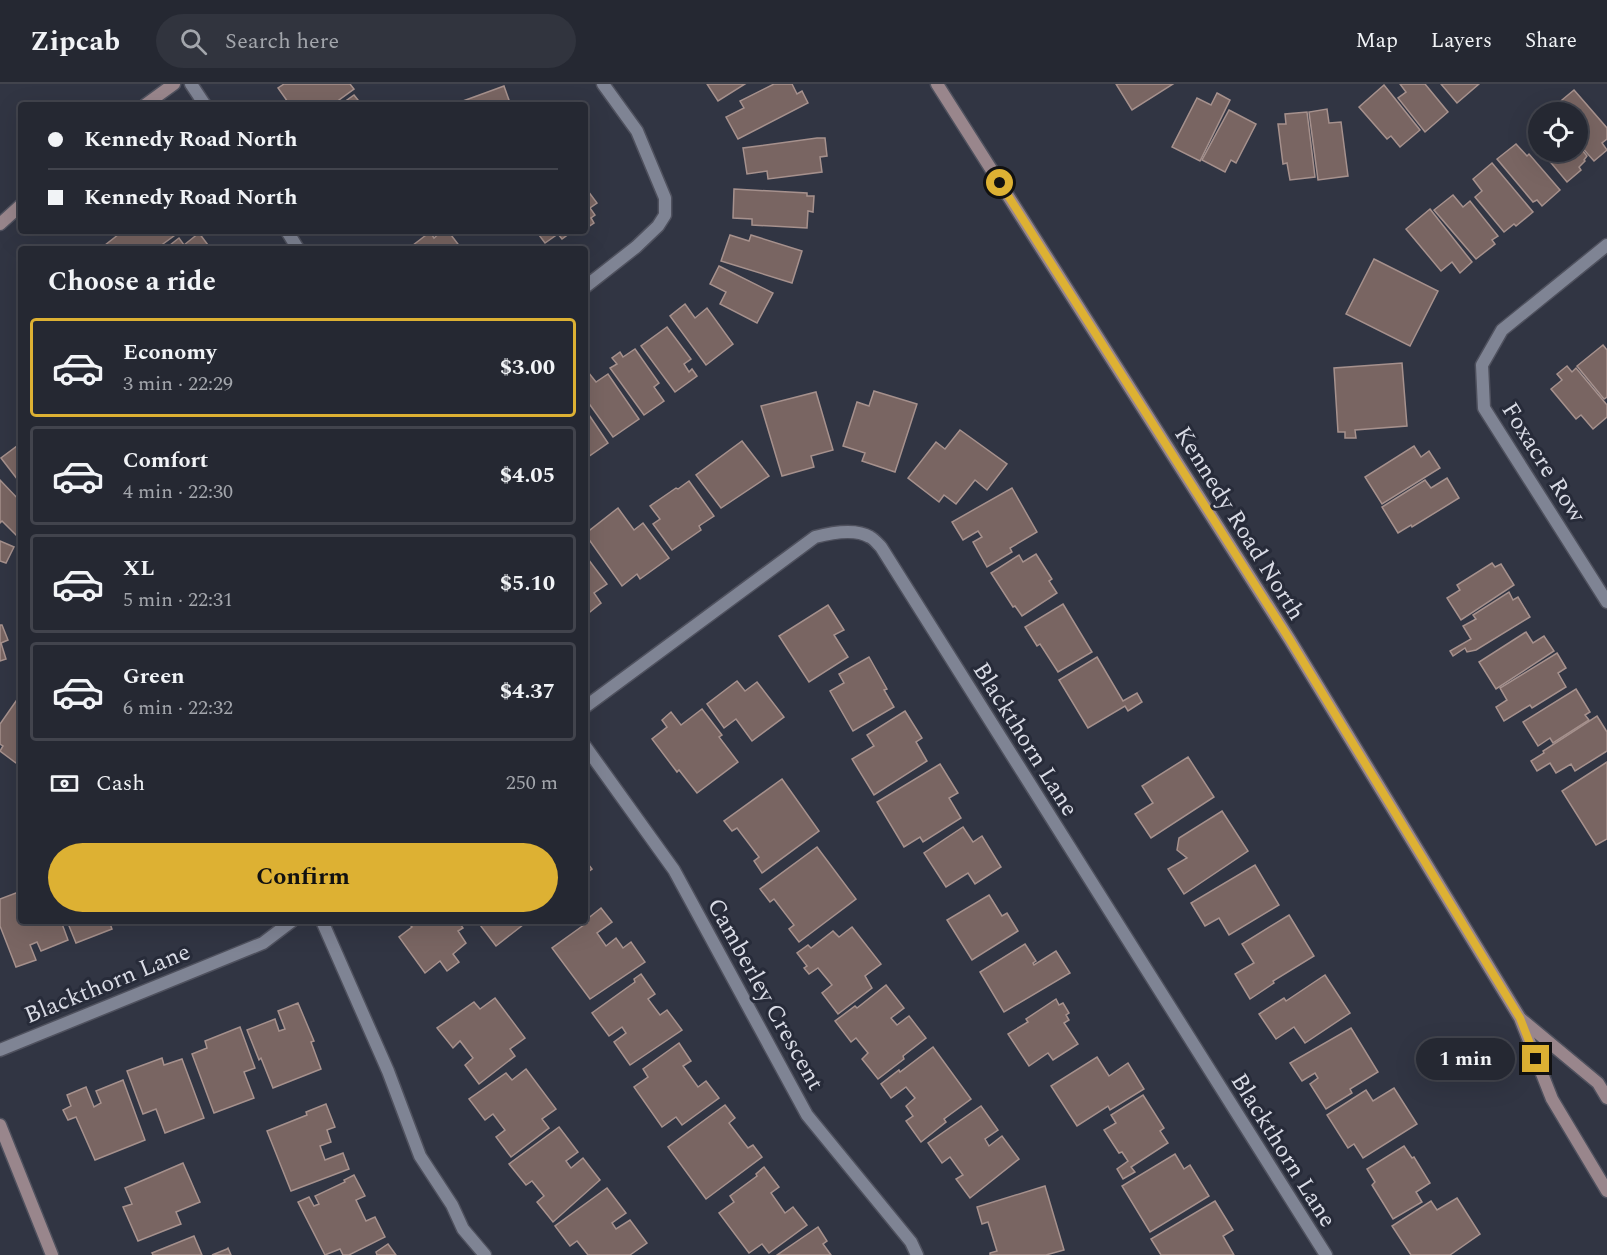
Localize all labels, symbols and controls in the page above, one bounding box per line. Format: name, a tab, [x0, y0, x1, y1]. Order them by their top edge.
search box	[156, 14, 576, 68]
text: Zipcab	[30, 20, 120, 63]
icon: search	[177, 25, 210, 58]
text: Search here	[225, 25, 339, 58]
text: Map	[1356, 25, 1398, 57]
text: Layers	[1431, 25, 1492, 57]
text: Share	[1525, 25, 1577, 57]
map controls	[1528, 102, 1588, 162]
button: locate	[1528, 102, 1588, 162]
text: Kennedy Road North	[84, 123, 298, 156]
route start	[986, 169, 1013, 196]
text: Kennedy Road North	[84, 181, 298, 214]
text: Choose a ride	[48, 261, 216, 303]
text: Economy	[123, 336, 216, 369]
icon: car	[51, 341, 105, 395]
text: $3.00	[500, 351, 555, 384]
text: 3 min · 22:29	[123, 369, 233, 399]
street label: Foxacre Row	[1492, 395, 1595, 530]
street label: Kennedy Road North	[1165, 419, 1314, 628]
text: Comfort	[123, 444, 208, 477]
icon: car	[51, 449, 105, 503]
text: $4.05	[500, 459, 555, 492]
text: 4 min · 22:30	[123, 477, 233, 507]
text: XL	[123, 552, 154, 585]
icon: car	[51, 557, 105, 611]
text: $5.10	[500, 567, 555, 600]
text: 5 min · 22:31	[123, 585, 233, 615]
street label: Blackthorn Lane	[963, 655, 1087, 824]
text: Green	[123, 660, 185, 693]
icon: car	[51, 665, 105, 719]
text: $4.37	[500, 675, 555, 708]
text: 6 min · 22:32	[123, 693, 233, 723]
icon: cash	[48, 767, 81, 800]
text: Cash	[96, 767, 145, 800]
text: 250 m	[506, 768, 558, 798]
button: Confirm	[48, 843, 558, 912]
street label: Camberley Crescent	[697, 892, 833, 1097]
street label: Blackthorn Lane	[19, 934, 196, 1034]
callout: 1 min	[1416, 1038, 1515, 1080]
text: 1 min	[1439, 1044, 1492, 1074]
route end	[1522, 1045, 1549, 1072]
street label: Blackthorn Lane	[1221, 1066, 1345, 1235]

